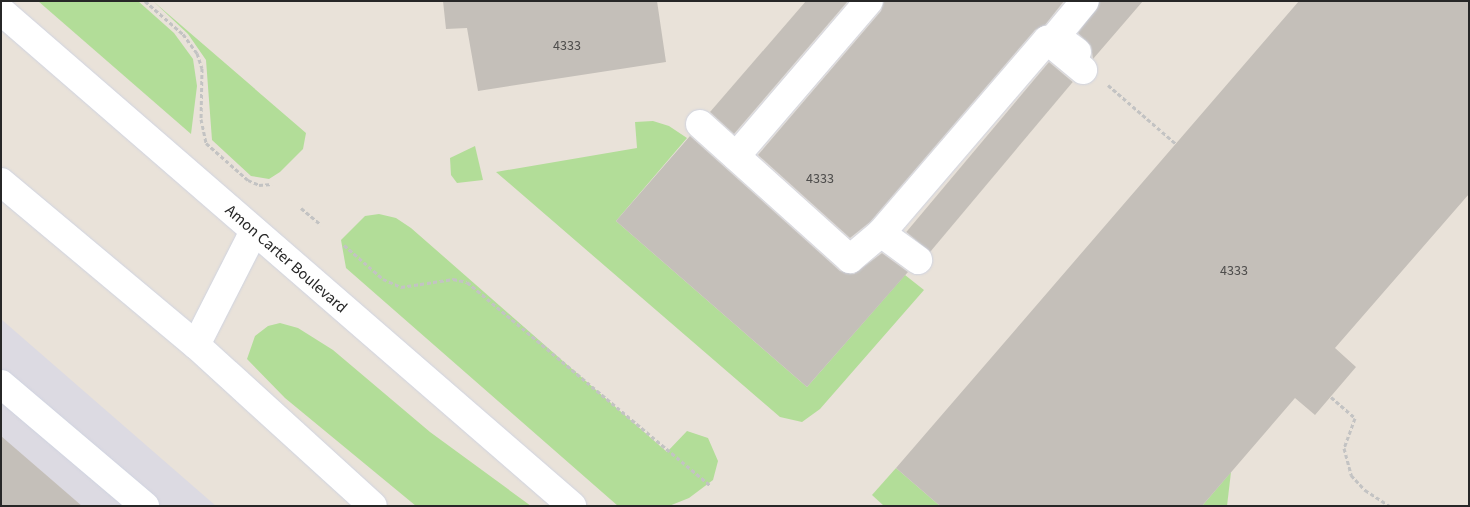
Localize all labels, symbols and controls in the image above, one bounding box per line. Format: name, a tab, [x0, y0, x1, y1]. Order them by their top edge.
house number: 4333	[553, 38, 581, 54]
house number: 4333	[806, 171, 834, 187]
street label: Amon Carter Boulevard	[221, 201, 351, 317]
house number: 4333	[1220, 263, 1248, 279]

